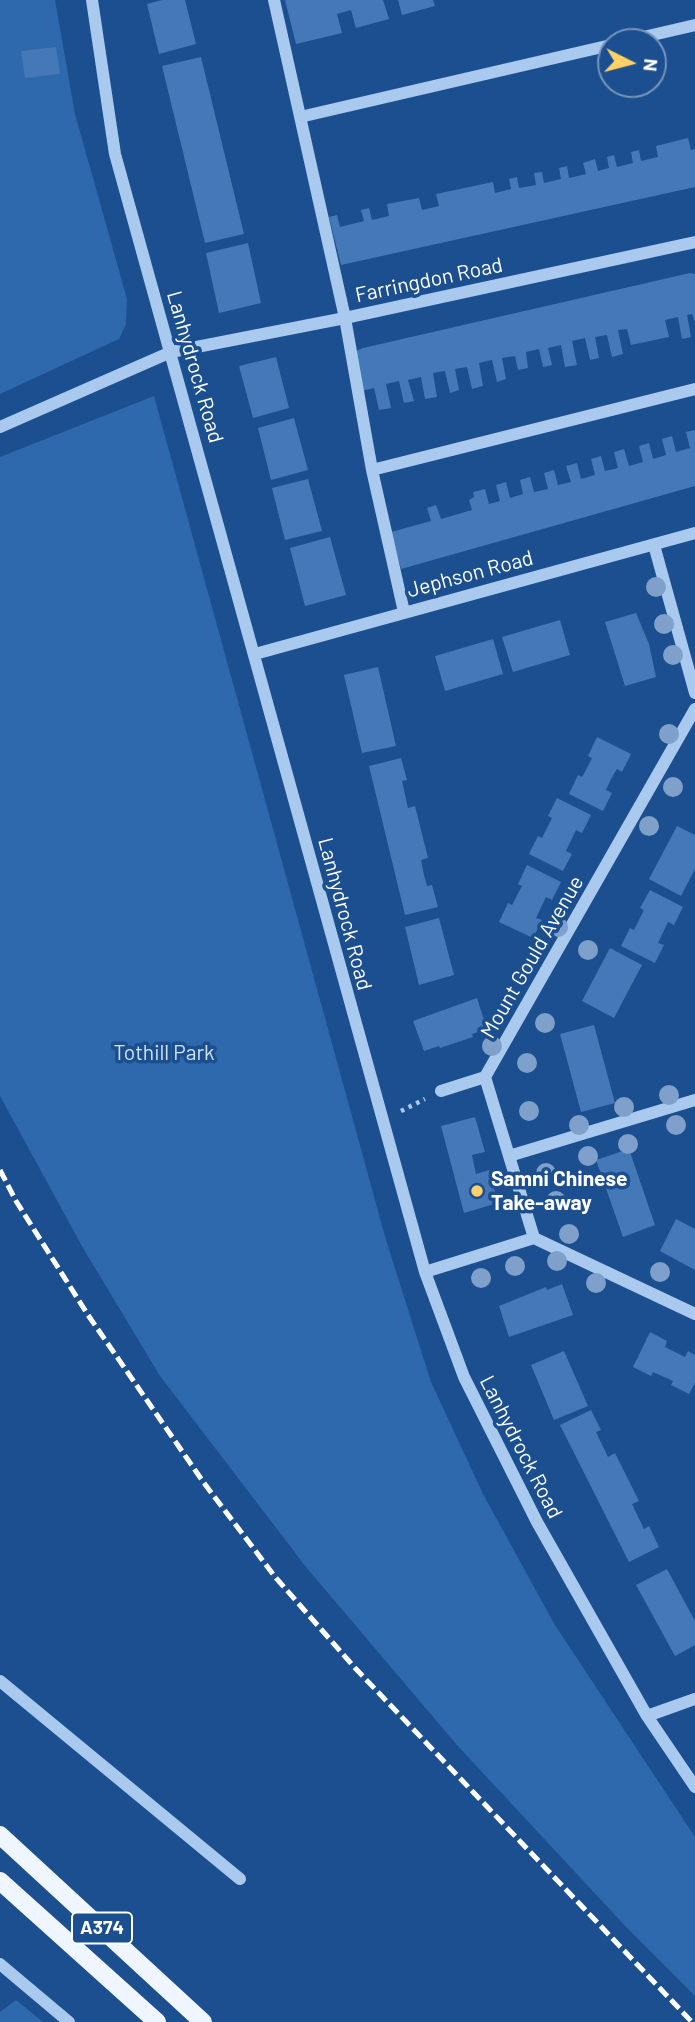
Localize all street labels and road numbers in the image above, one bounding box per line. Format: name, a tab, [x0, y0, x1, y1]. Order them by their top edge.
street label: Farringdon Road	[353, 252, 505, 308]
street label: Lanhydrock Road	[161, 288, 229, 446]
street label: Jephson Road	[404, 545, 536, 603]
street label: Lanhydrock Road	[313, 835, 377, 993]
street label: Mount Gould Avenue	[475, 871, 589, 1043]
street label: Lanhydrock Road	[474, 1371, 568, 1523]
road number: A374	[72, 1912, 132, 1944]

